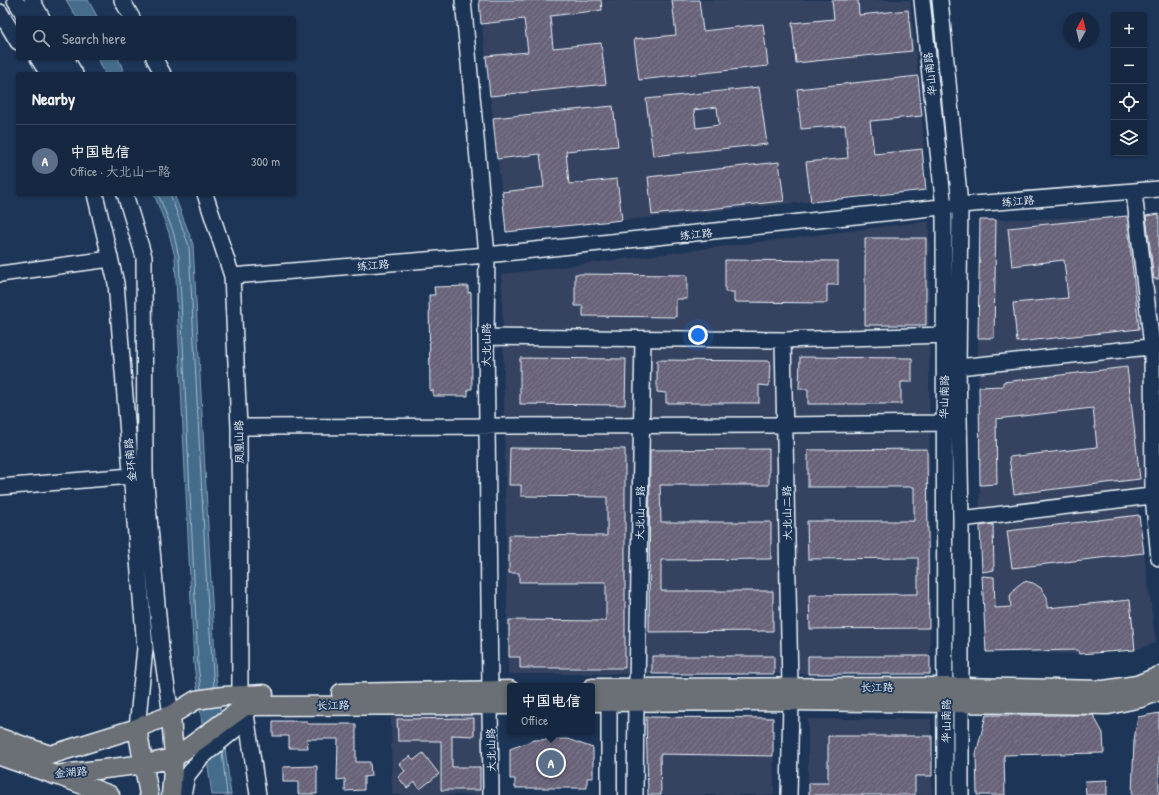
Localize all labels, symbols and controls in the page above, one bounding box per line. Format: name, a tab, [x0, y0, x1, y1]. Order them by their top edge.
north arrow	[1063, 12, 1099, 48]
map controls	[1111, 12, 1147, 156]
button: +	[1111, 12, 1147, 48]
search box	[16, 16, 296, 60]
icon: search	[30, 27, 52, 49]
text: Search here	[62, 28, 126, 49]
button: −	[1111, 48, 1147, 84]
street label: 华山南路	[921, 51, 939, 97]
button: locate	[1111, 84, 1147, 120]
text: Nearby	[32, 87, 75, 110]
button: layers	[1111, 120, 1147, 156]
text: 中国电信	[70, 141, 130, 162]
text: A	[42, 152, 48, 170]
text: 300 m	[251, 152, 280, 170]
text: Office · 大北山一路	[70, 162, 171, 180]
street label: 练江路	[1001, 193, 1035, 209]
street label: 练江路	[679, 225, 713, 243]
street label: 练江路	[356, 257, 390, 273]
street label: 大北山路	[479, 323, 493, 367]
your location	[688, 325, 708, 345]
street label: 华山南路	[937, 375, 951, 419]
street label: 凤凰山路	[232, 420, 246, 464]
street label: 金环南路	[121, 437, 139, 483]
street label: 大北山一路	[633, 485, 647, 541]
street label: 大北山二路	[780, 485, 794, 541]
street label: 长江路	[861, 680, 894, 694]
popup	[507, 683, 595, 735]
text: 中国电信	[521, 690, 581, 711]
street label: 长江路	[316, 698, 350, 712]
street label: 华山南路	[939, 699, 953, 743]
text: Office	[521, 711, 548, 729]
street label: 大北山路	[484, 728, 498, 772]
pin: A	[538, 748, 564, 778]
street label: 金湖路	[54, 764, 88, 780]

